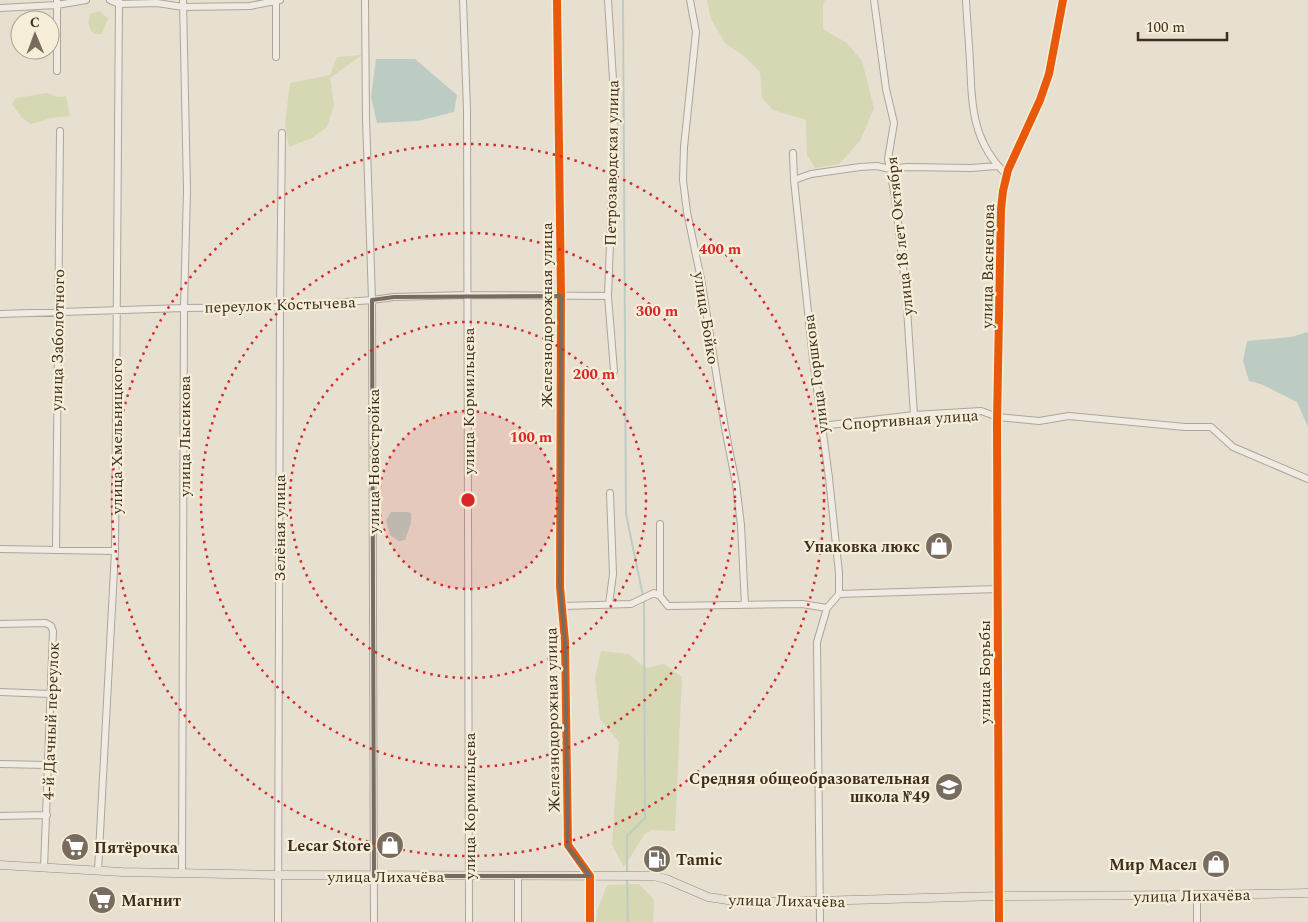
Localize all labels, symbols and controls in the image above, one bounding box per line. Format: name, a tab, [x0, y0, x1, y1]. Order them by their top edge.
north arrow	[10, 10, 60, 60]
scale bar	[1138, 10, 1227, 42]
text: С	[30, 12, 40, 33]
text: 100 m	[1146, 16, 1185, 39]
street label: Петрозаводская улица	[599, 79, 625, 246]
street label: улица 18 лет Октября	[880, 155, 920, 318]
street label: улица Васнецова	[975, 203, 1001, 330]
street label: Железнодорожная улица	[535, 222, 559, 408]
text: 400 m	[699, 238, 742, 261]
street label: улица Заболотного	[45, 269, 71, 412]
street label: улица Бойко	[687, 269, 725, 366]
street label: переулок Костычева	[204, 290, 356, 320]
text: 300 m	[636, 300, 679, 323]
street label: улица Горшкова	[797, 313, 835, 436]
street label: улица Кормильцева	[457, 327, 481, 475]
street label: улица Хмельницкого	[105, 358, 129, 515]
text: 200 m	[573, 363, 616, 386]
street label: улица Лысикова	[173, 375, 197, 498]
street label: улица Новостройка	[362, 388, 386, 534]
street label: Спортивная улица	[841, 403, 979, 437]
text: 100 m	[510, 426, 553, 449]
street label: Зелёная улица	[268, 474, 292, 582]
centre of rings	[459, 491, 477, 509]
shop icon: Упаковка люкс	[924, 531, 954, 561]
place label: Упаковка люкс	[803, 535, 920, 559]
street label: улица Борьбы	[973, 620, 997, 725]
street label: Железнодорожная улица	[539, 627, 567, 813]
street label: 4-й Дачный переулок	[36, 641, 66, 801]
street label: улица Кормильцева	[458, 732, 482, 880]
place label: Средняя общеобразовательная школа №49	[689, 767, 930, 809]
school or university icon: Средняя общеобразовательная школа №49	[934, 772, 964, 802]
shop icon: Lecar Store	[375, 830, 405, 860]
supermarket icon: Пятёрочка	[60, 832, 90, 862]
place label: Lecar Store	[287, 834, 371, 858]
place label: Пятёрочка	[94, 836, 179, 860]
fuel station icon: Tamic	[642, 844, 672, 874]
place label: Tamic	[676, 848, 723, 872]
shop icon: Мир Масел	[1201, 849, 1231, 879]
place label: Мир Масел	[1109, 853, 1197, 877]
street label: улица Лихачёва	[327, 865, 445, 889]
street label: улица Лихачёва	[1132, 883, 1251, 909]
supermarket icon: Магнит	[87, 885, 117, 915]
street label: улица Лихачёва	[727, 888, 846, 914]
place label: Магнит	[121, 889, 181, 913]

